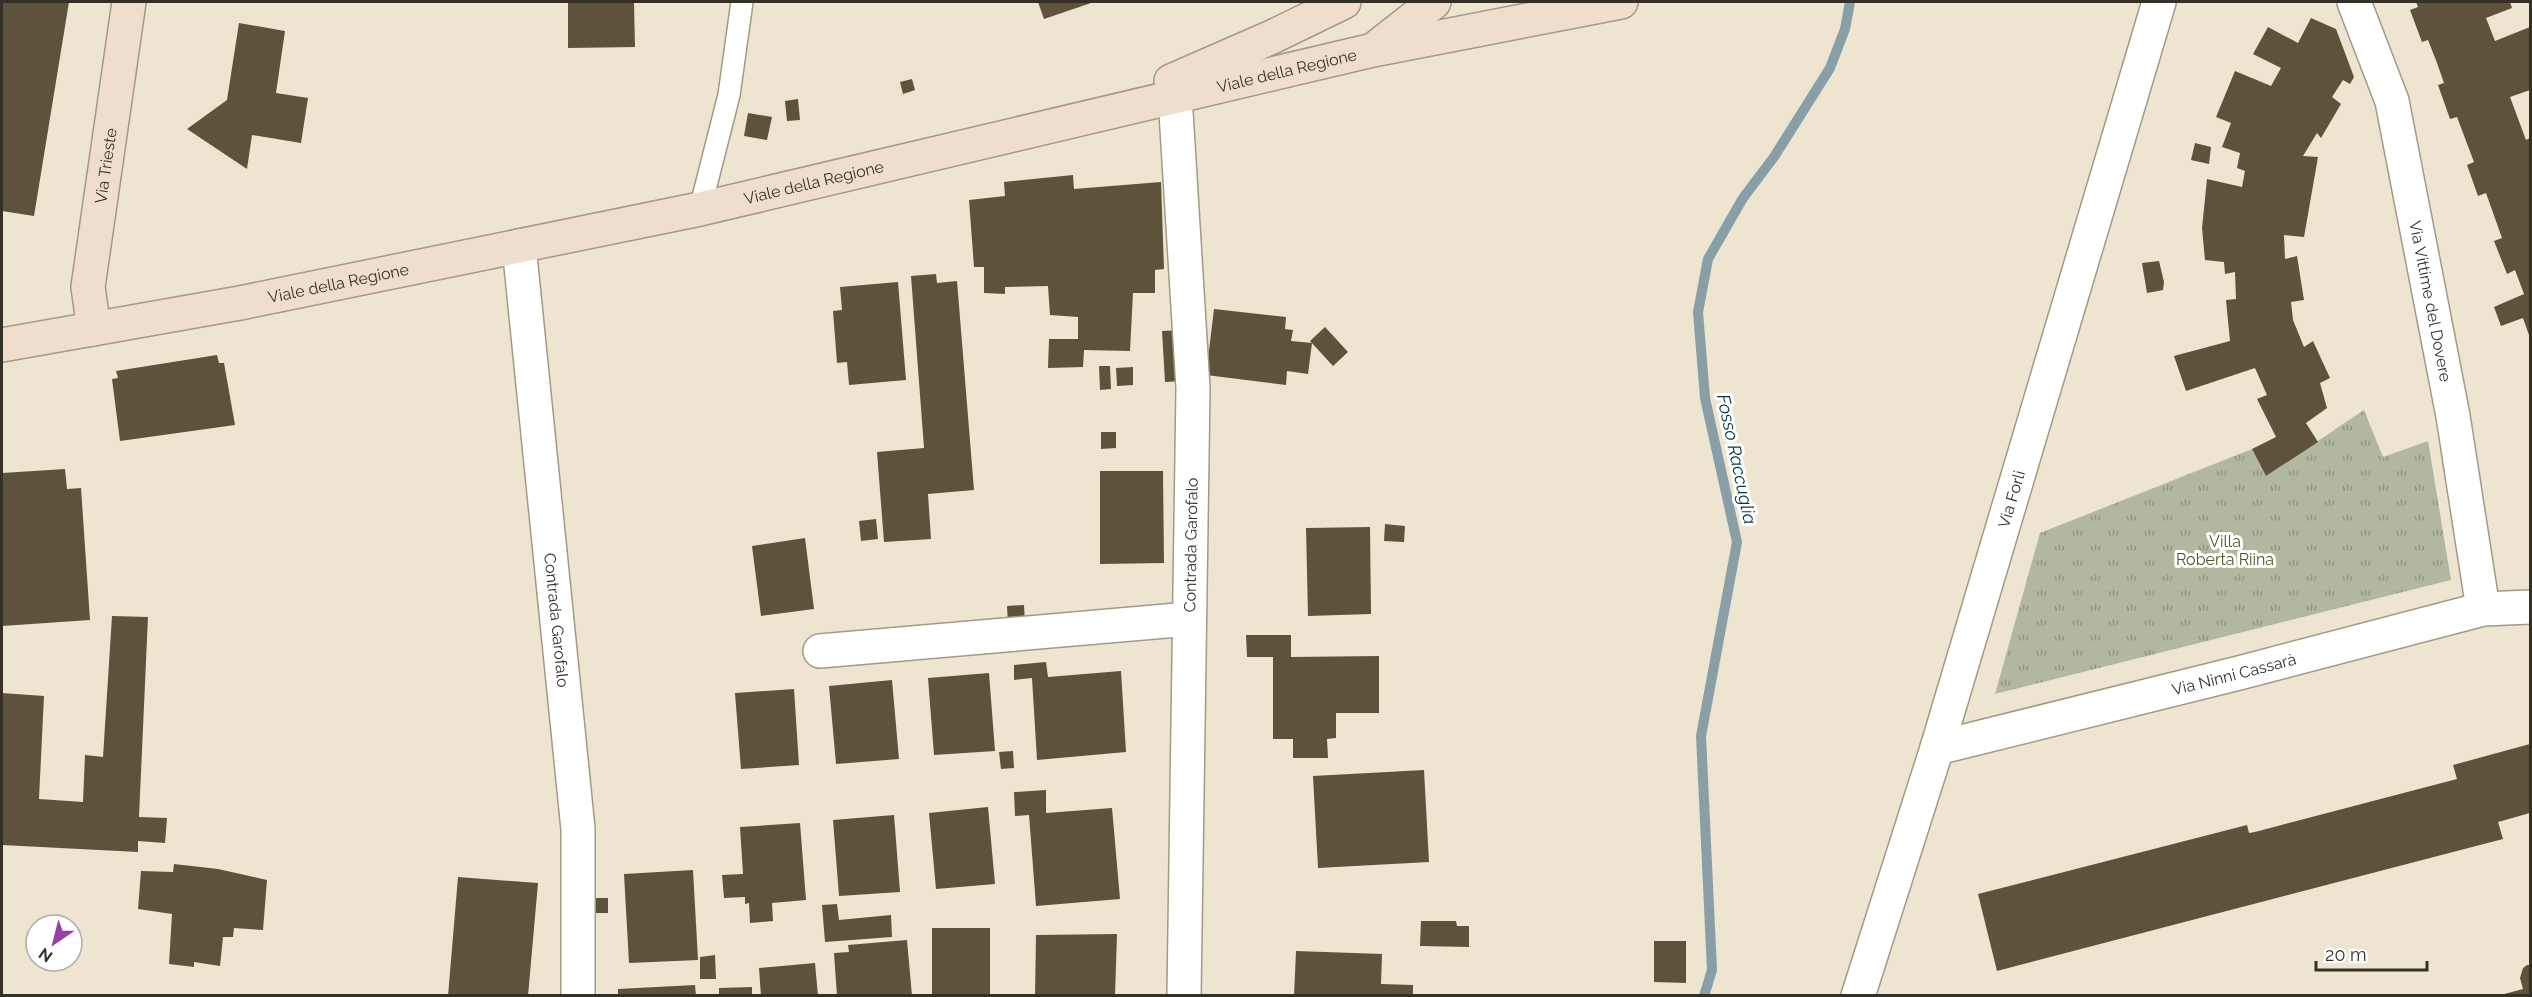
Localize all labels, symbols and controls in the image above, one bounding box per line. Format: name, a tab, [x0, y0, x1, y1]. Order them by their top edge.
street label: Viale della Regione	[1215, 45, 1358, 96]
street label: Via Trieste	[91, 127, 120, 205]
street label: Viale della Regione	[742, 156, 886, 208]
street label: Via Vittime del Dovere	[2406, 219, 2456, 384]
street label: Viale della Regione	[266, 259, 410, 307]
water label: Fosso Raccuglia	[1713, 392, 1761, 526]
street label: Via Forlì	[1994, 468, 2029, 530]
street label: Contrada Garofalo	[1180, 477, 1202, 613]
park label: Villa Roberta Riina	[2176, 532, 2274, 569]
street label: Contrada Garofalo	[541, 552, 573, 688]
street label: Via Ninni Cassarà	[2170, 649, 2298, 699]
north arrow	[24, 913, 84, 973]
scale bar	[2316, 934, 2427, 972]
text: N	[35, 944, 56, 966]
text: 20 m	[2325, 944, 2367, 965]

